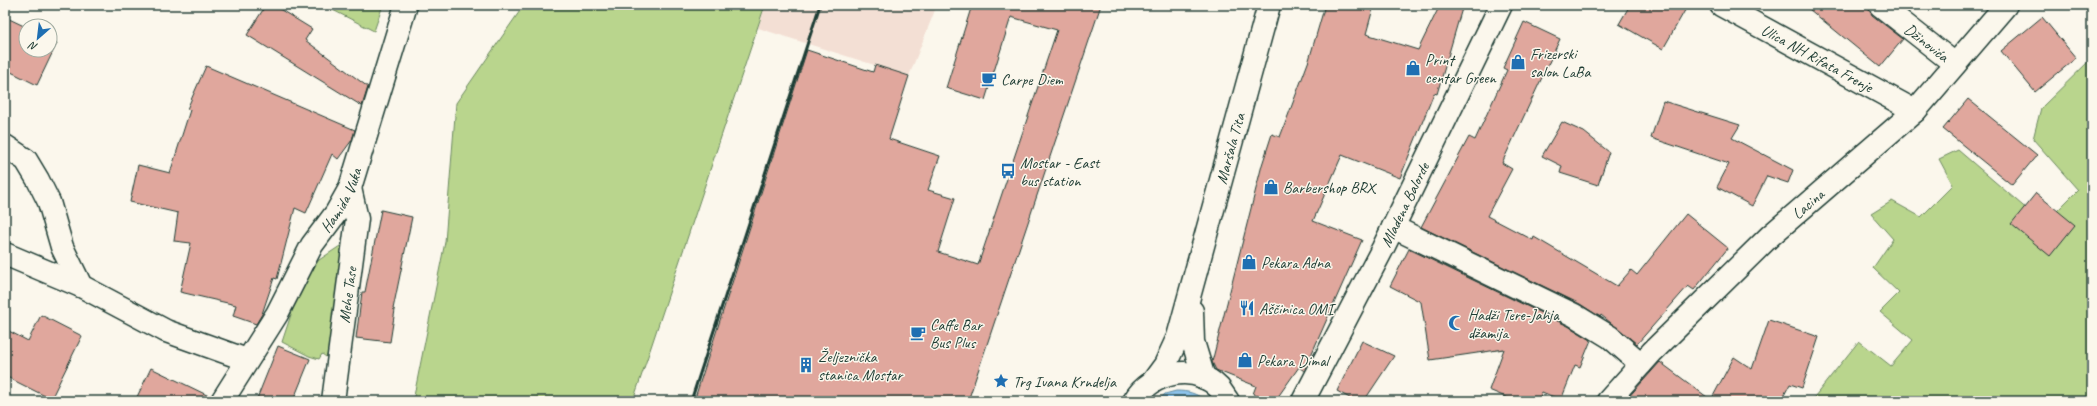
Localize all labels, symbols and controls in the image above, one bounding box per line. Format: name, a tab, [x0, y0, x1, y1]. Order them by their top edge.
north arrow	[18, 18, 58, 58]
street label: Džinovića	[1900, 19, 1954, 67]
street label: Ulica NH Rifata Frenje	[1758, 20, 1878, 98]
text: N	[25, 38, 40, 55]
place label: Frizerski salon LaBa	[1530, 44, 1591, 82]
place label: Print centar Green	[1425, 50, 1496, 88]
shop icon: Frizerski salon LaBa	[1509, 53, 1527, 71]
shop icon: Print centar Green	[1404, 59, 1422, 77]
cafe icon: Carpe Diem	[980, 70, 998, 88]
place label: Carpe Diem	[1001, 70, 1064, 90]
street label: Maršala Tita	[1211, 110, 1250, 186]
place label: Mostar - East bus station	[1020, 153, 1101, 191]
street label: Mladena Balorde	[1376, 158, 1435, 250]
bus stop icon: Mostar - East bus station	[999, 162, 1017, 180]
street label: Hamida Vuka	[316, 165, 367, 237]
shop icon: Barbershop BRX	[1262, 178, 1280, 196]
place label: Barbershop BRX	[1283, 178, 1378, 198]
street label: Lacina	[1788, 184, 1830, 224]
shop icon: Pekara Adna	[1240, 253, 1258, 271]
place label: Pekara Adna	[1261, 253, 1331, 273]
street label: Mehe Tase	[334, 264, 362, 324]
restaurant icon: Aščinica OMI	[1238, 299, 1256, 317]
place label: Aščinica OMI	[1259, 299, 1337, 319]
place label: Hadži Tere-Jahja džamija	[1468, 305, 1560, 343]
mosque icon: Hadži Tere-Jahja džamija	[1447, 314, 1465, 332]
place label: Caffe Bar Bus Plus	[930, 315, 984, 353]
cafe icon: Caffe Bar Bus Plus	[909, 324, 927, 342]
place label: Željeznička stanica Mostar	[818, 347, 904, 385]
shop icon: Pekara Dimal	[1236, 351, 1254, 369]
place label: Pekara Dimal	[1257, 351, 1332, 371]
building icon: Željeznička stanica Mostar	[797, 356, 815, 374]
place icon: Trg Ivana Krndelja	[992, 372, 1010, 390]
place label: Trg Ivana Krndelja	[1013, 372, 1117, 392]

